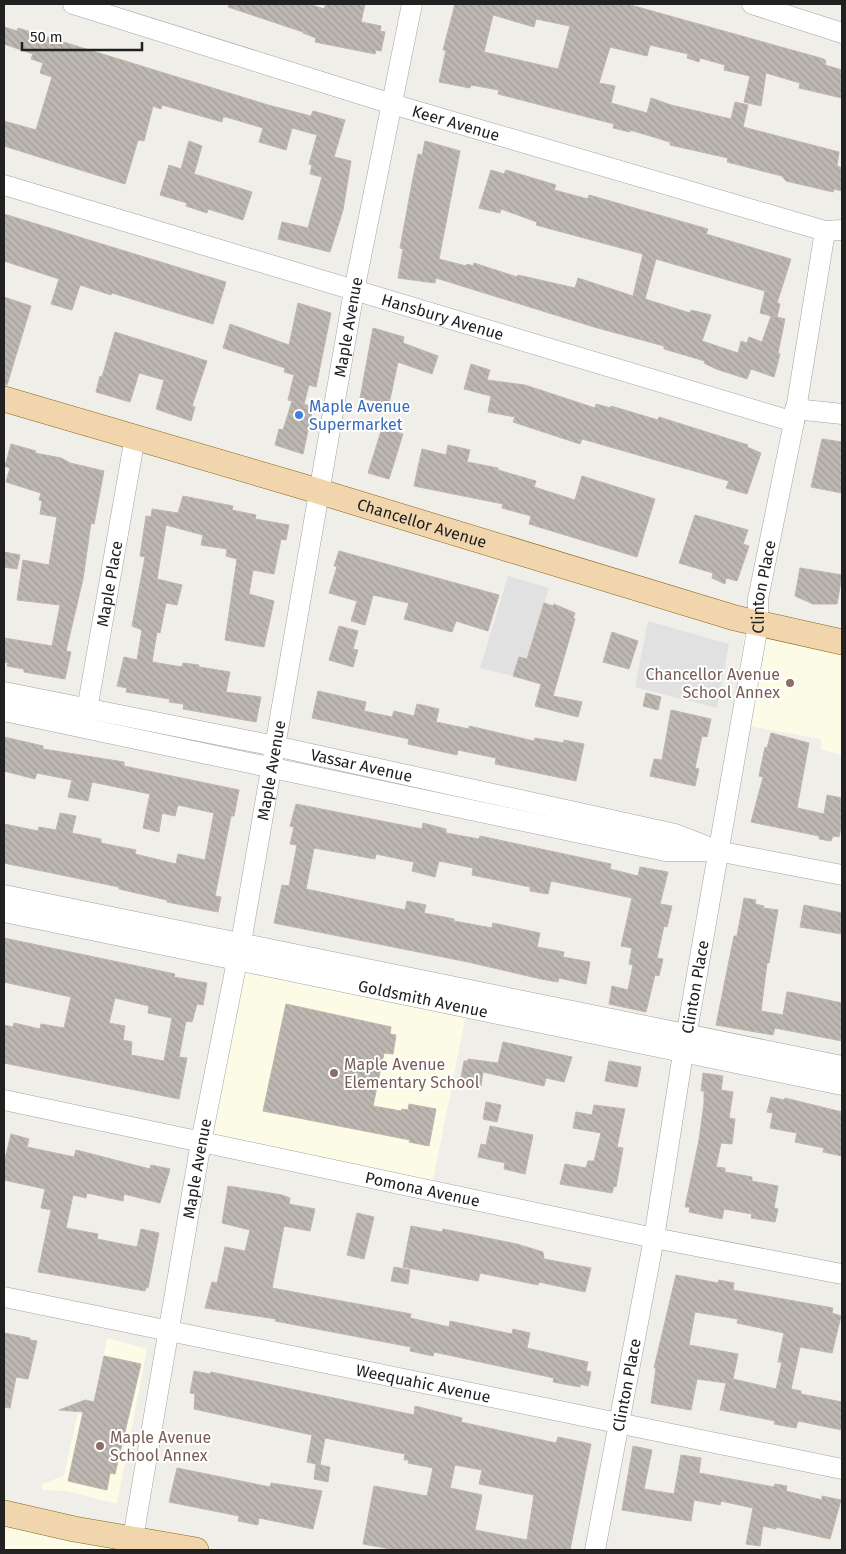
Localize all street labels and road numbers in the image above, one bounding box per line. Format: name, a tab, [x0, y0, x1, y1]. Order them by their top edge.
street label: Keer Avenue	[410, 101, 502, 145]
street label: Maple Avenue	[330, 275, 367, 379]
street label: Hansbury Avenue	[379, 290, 506, 344]
street label: Chancellor Avenue	[355, 495, 489, 552]
street label: Clinton Place	[748, 538, 780, 635]
street label: Maple Place	[93, 539, 127, 628]
street label: Maple Avenue	[253, 719, 289, 822]
street label: Vassar Avenue	[309, 745, 414, 786]
street label: Clinton Place	[678, 939, 713, 1035]
street label: Goldsmith Avenue	[357, 976, 490, 1022]
street label: Maple Avenue	[179, 1117, 215, 1220]
street label: Pomona Avenue	[363, 1168, 482, 1211]
street label: Clinton Place	[609, 1337, 645, 1433]
street label: Weequahic Avenue	[354, 1360, 492, 1407]

